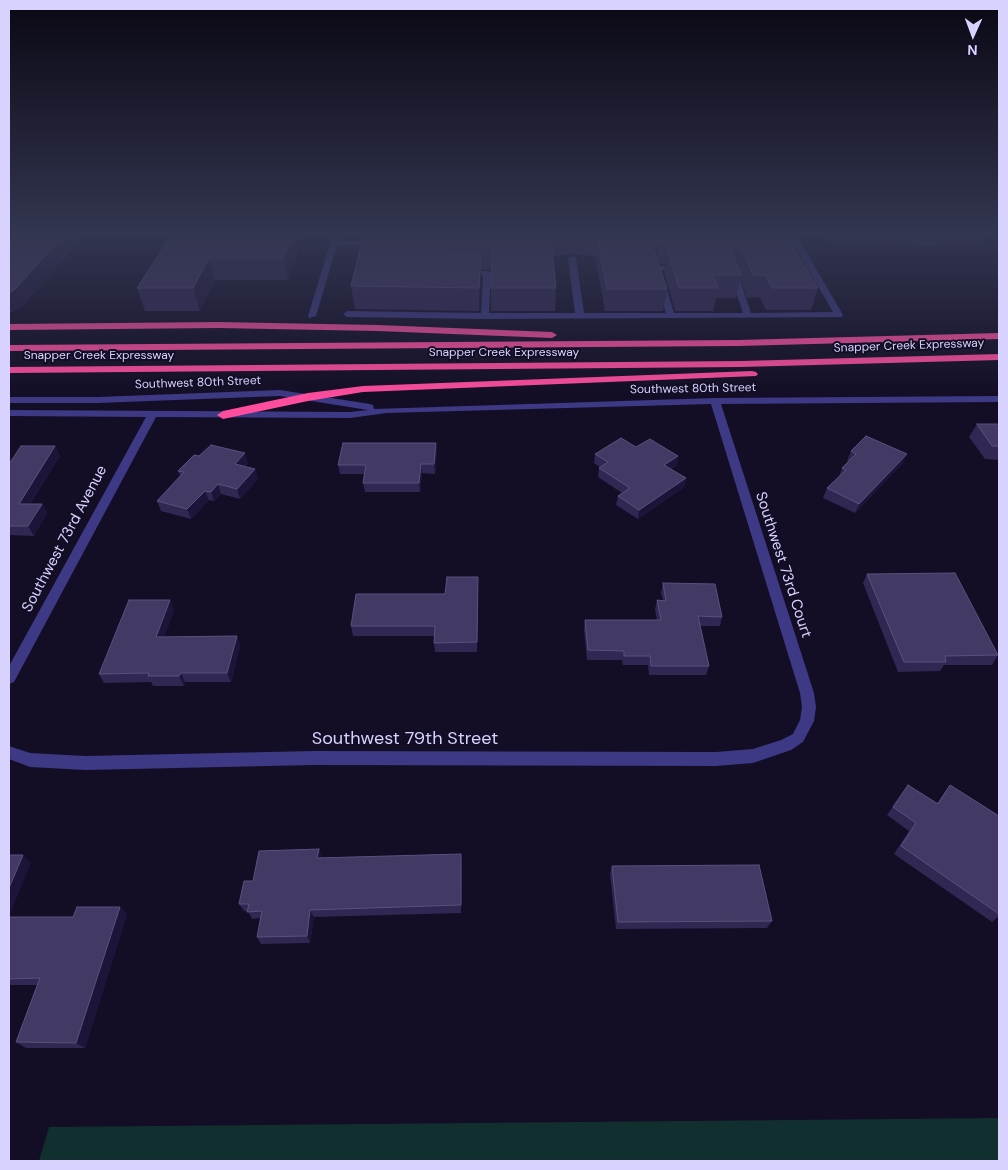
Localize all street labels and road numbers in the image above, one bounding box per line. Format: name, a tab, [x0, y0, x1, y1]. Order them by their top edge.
street label: Snapper Creek Expressway	[834, 336, 984, 356]
street label: Snapper Creek Expressway	[429, 346, 579, 360]
street label: Snapper Creek Expressway	[24, 349, 174, 363]
street label: Southwest 80th Street	[135, 374, 261, 392]
street label: Southwest 80th Street	[630, 381, 756, 397]
street label: Southwest 73rd Avenue	[19, 463, 111, 615]
street label: Southwest 73rd Court	[751, 490, 815, 640]
street label: Southwest 79th Street	[312, 728, 498, 750]

